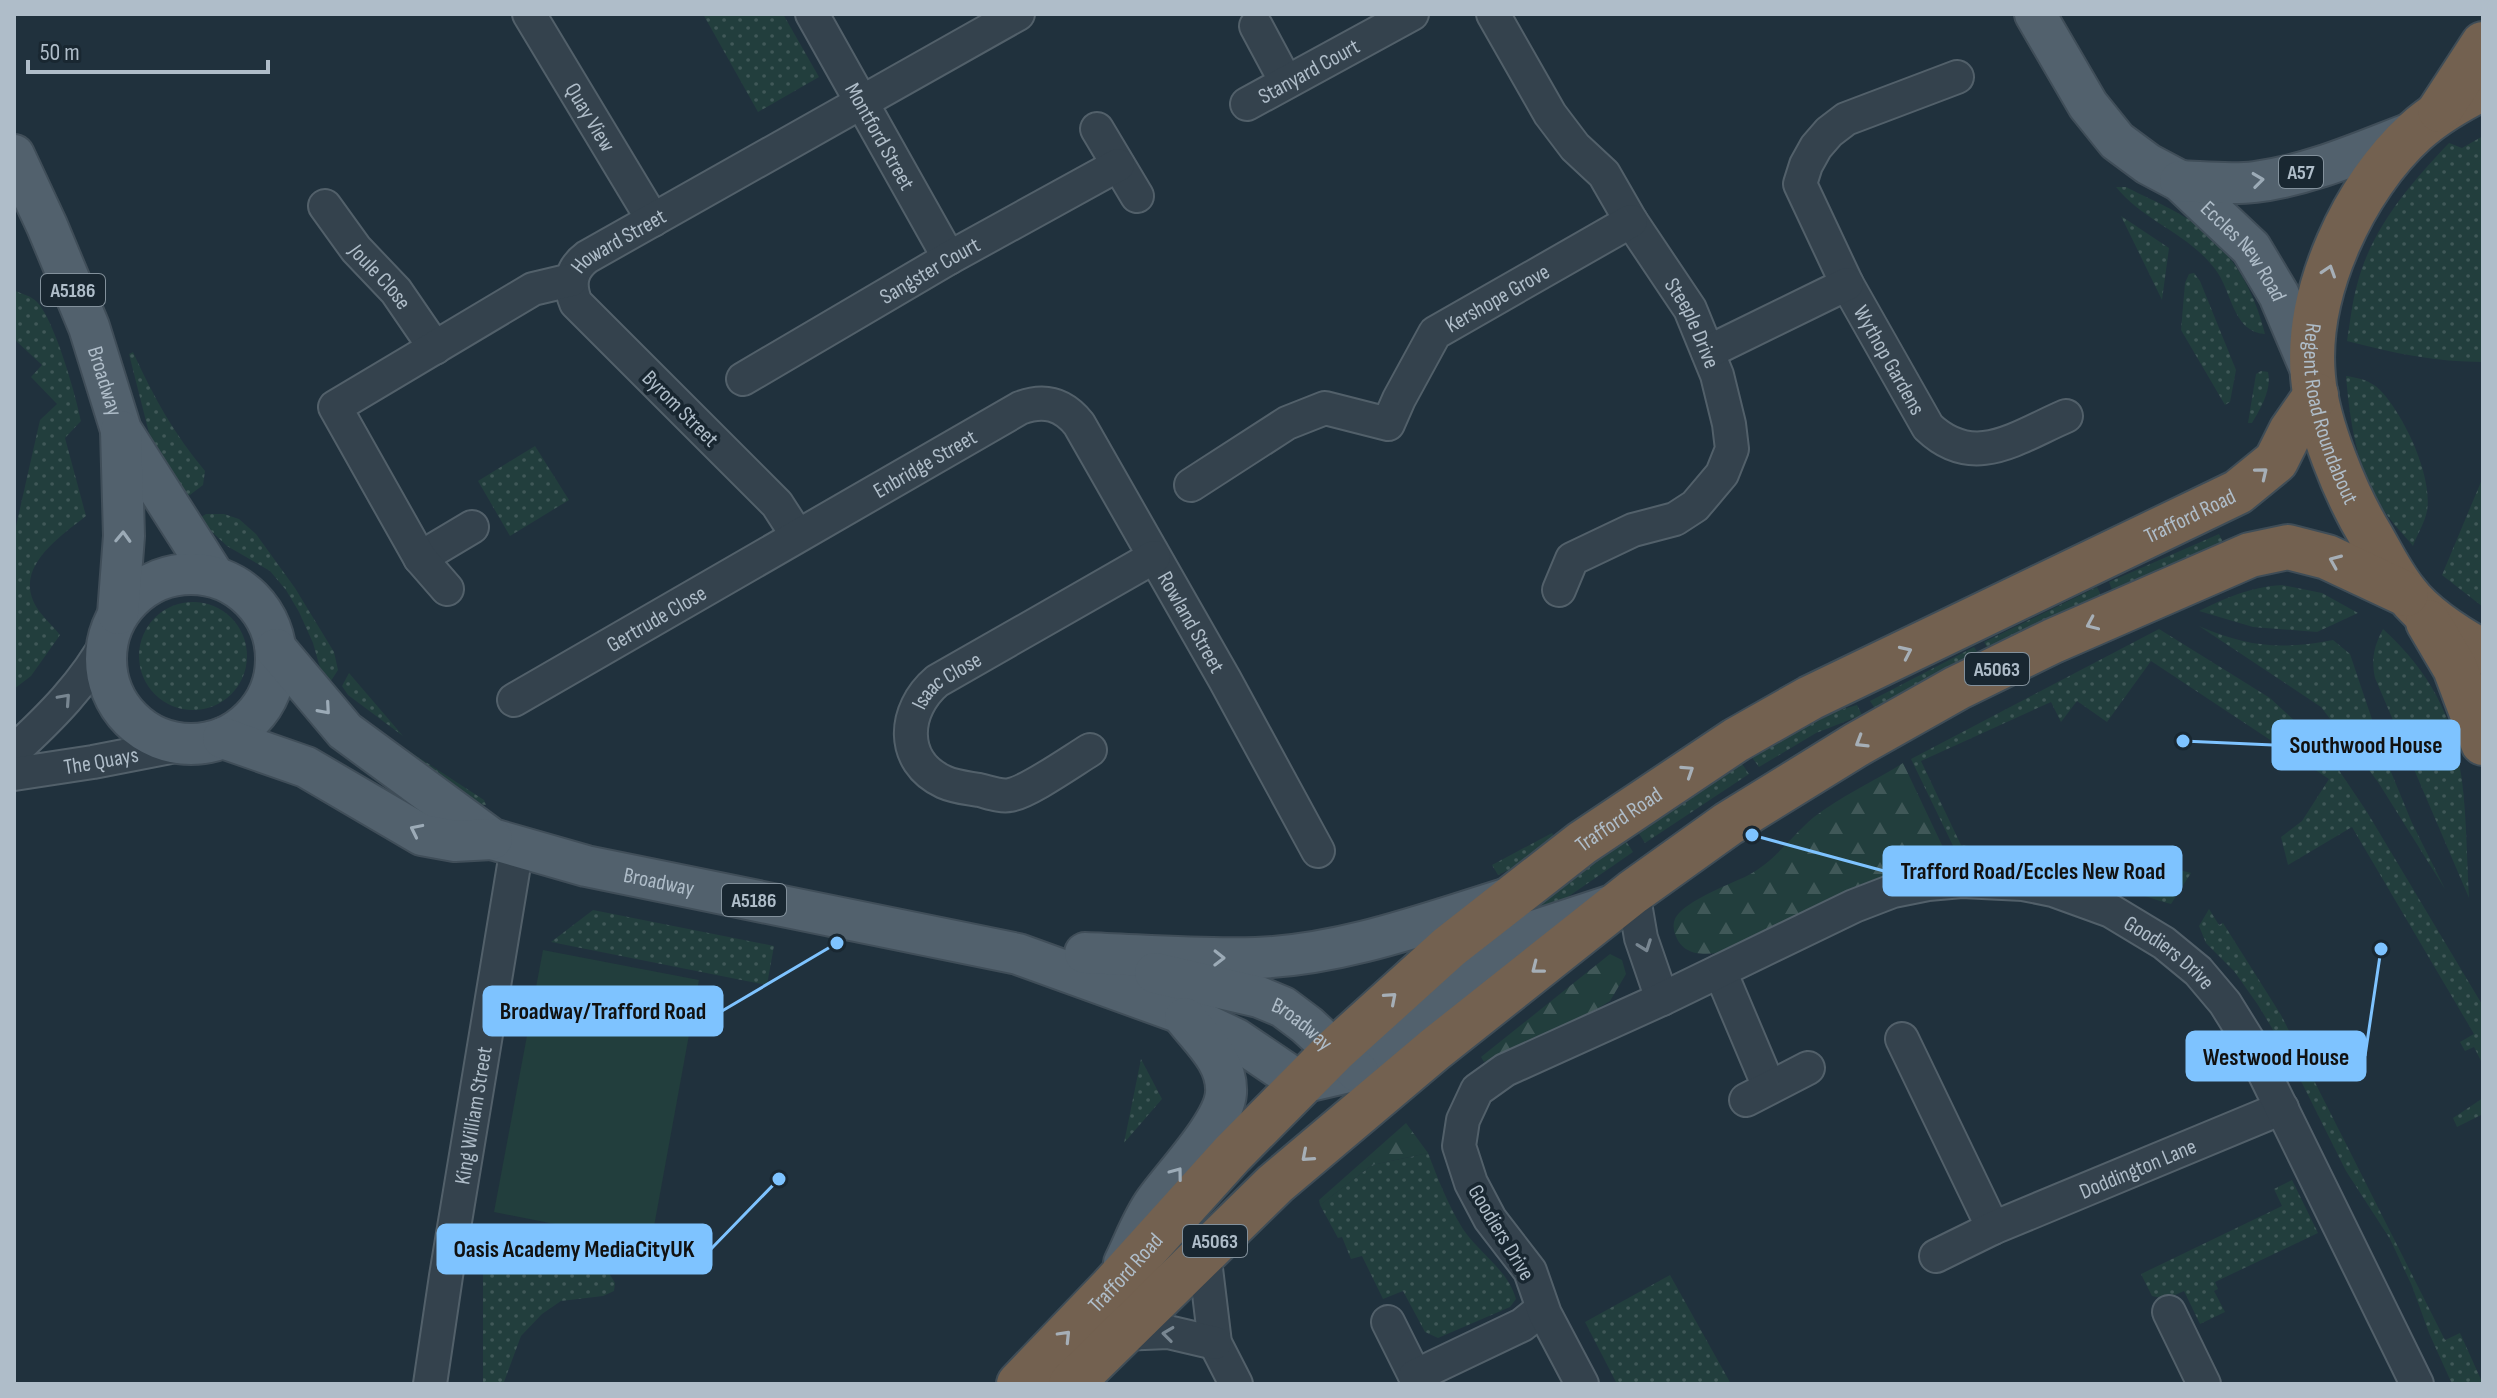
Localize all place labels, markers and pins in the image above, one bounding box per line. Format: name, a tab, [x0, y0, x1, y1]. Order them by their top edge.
callout: Southwood House	[2273, 721, 2459, 769]
callout: Trafford Road/Eccles New Road	[1884, 847, 2181, 895]
callout: Broadway/Trafford Road	[484, 987, 722, 1035]
callout: Westwood House	[2187, 1032, 2365, 1080]
callout: Oasis Academy MediaCityUK	[438, 1225, 711, 1273]

